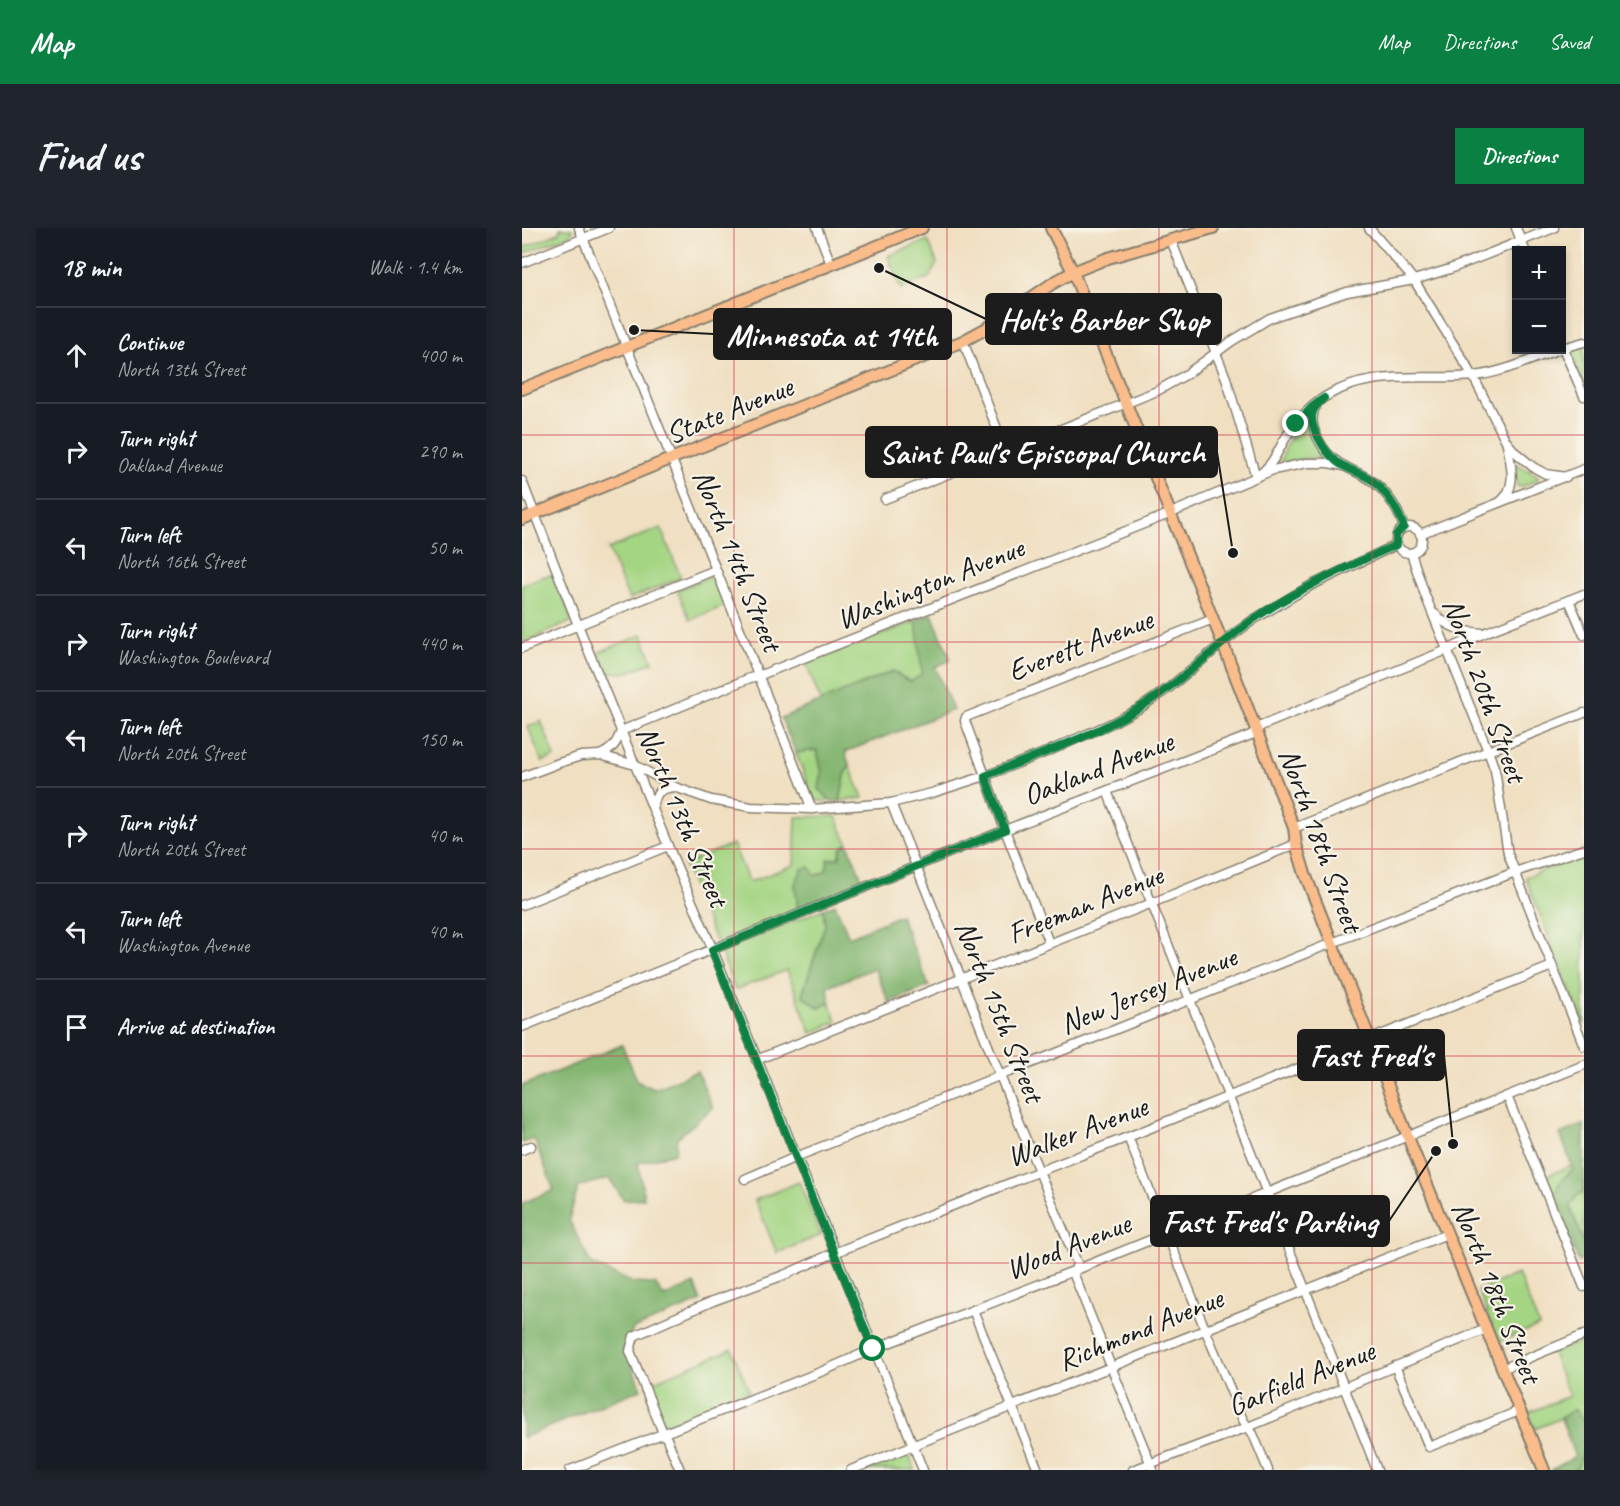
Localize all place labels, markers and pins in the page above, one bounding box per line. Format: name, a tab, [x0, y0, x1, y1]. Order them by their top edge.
callout: Holt's Barber Shop	[986, 294, 1221, 344]
callout: Minnesota at 14th	[714, 309, 951, 359]
callout: Saint Paul's Episcopal Church	[866, 427, 1217, 477]
callout: Fast Fred's	[1298, 1030, 1444, 1080]
callout: Fast Fred's Parking	[1151, 1196, 1389, 1246]

